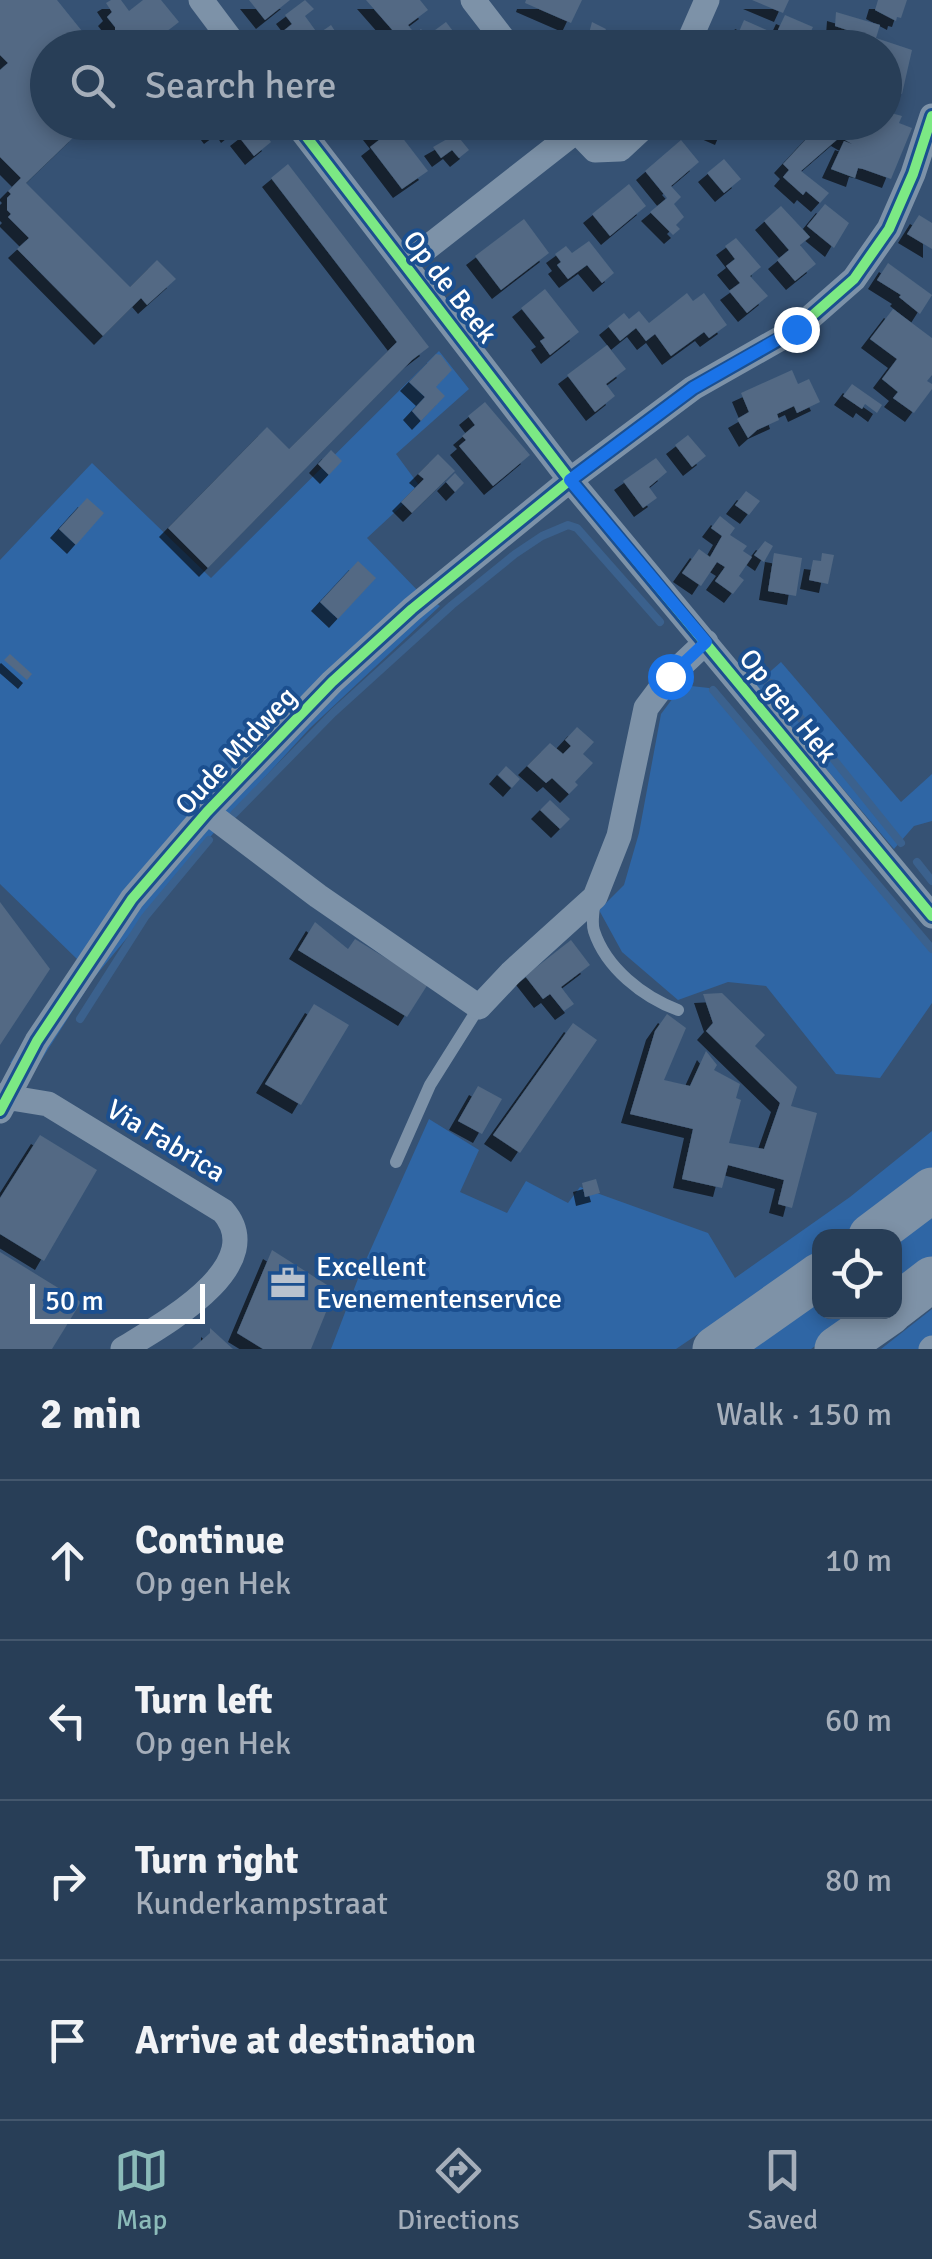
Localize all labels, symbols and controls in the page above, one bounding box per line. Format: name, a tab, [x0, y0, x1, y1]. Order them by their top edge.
search box	[30, 30, 902, 140]
icon: search	[65, 58, 120, 113]
text: Search here	[145, 62, 337, 109]
street label: Op de Beek	[396, 224, 504, 350]
route end	[774, 307, 820, 353]
street label: Op gen Hek	[732, 642, 844, 770]
route start	[648, 654, 694, 700]
street label: Oude Midweg	[168, 680, 304, 822]
street label: Via Fabrica	[100, 1092, 232, 1190]
map controls	[812, 1229, 902, 1319]
button: locate	[812, 1229, 902, 1319]
place label: Excellent Evenementenservice	[316, 1250, 562, 1316]
office icon: Excellent Evenementenservice	[269, 1264, 307, 1302]
scale bar	[30, 1279, 205, 1324]
text: 50 m	[45, 1284, 104, 1318]
text: 2 min	[40, 1389, 141, 1440]
text: Walk · 150 m	[716, 1395, 892, 1434]
text: Continue	[135, 1517, 285, 1564]
icon: ahead	[40, 1533, 95, 1588]
text: 10 m	[825, 1541, 892, 1580]
text: Op gen Hek	[135, 1564, 291, 1603]
text: Turn left	[135, 1677, 273, 1724]
icon: left	[40, 1693, 95, 1748]
text: 60 m	[825, 1701, 892, 1740]
text: Op gen Hek	[135, 1724, 291, 1763]
text: Turn right	[135, 1837, 299, 1884]
icon: right	[40, 1853, 95, 1908]
text: 80 m	[825, 1861, 892, 1900]
text: Kunderkampstraat	[135, 1884, 388, 1923]
icon: arrive	[40, 2013, 95, 2068]
text: Arrive at destination	[135, 2017, 476, 2064]
tab: Map	[114, 2143, 169, 2237]
tab: Directions	[397, 2143, 519, 2237]
tab: Saved	[747, 2143, 818, 2237]

